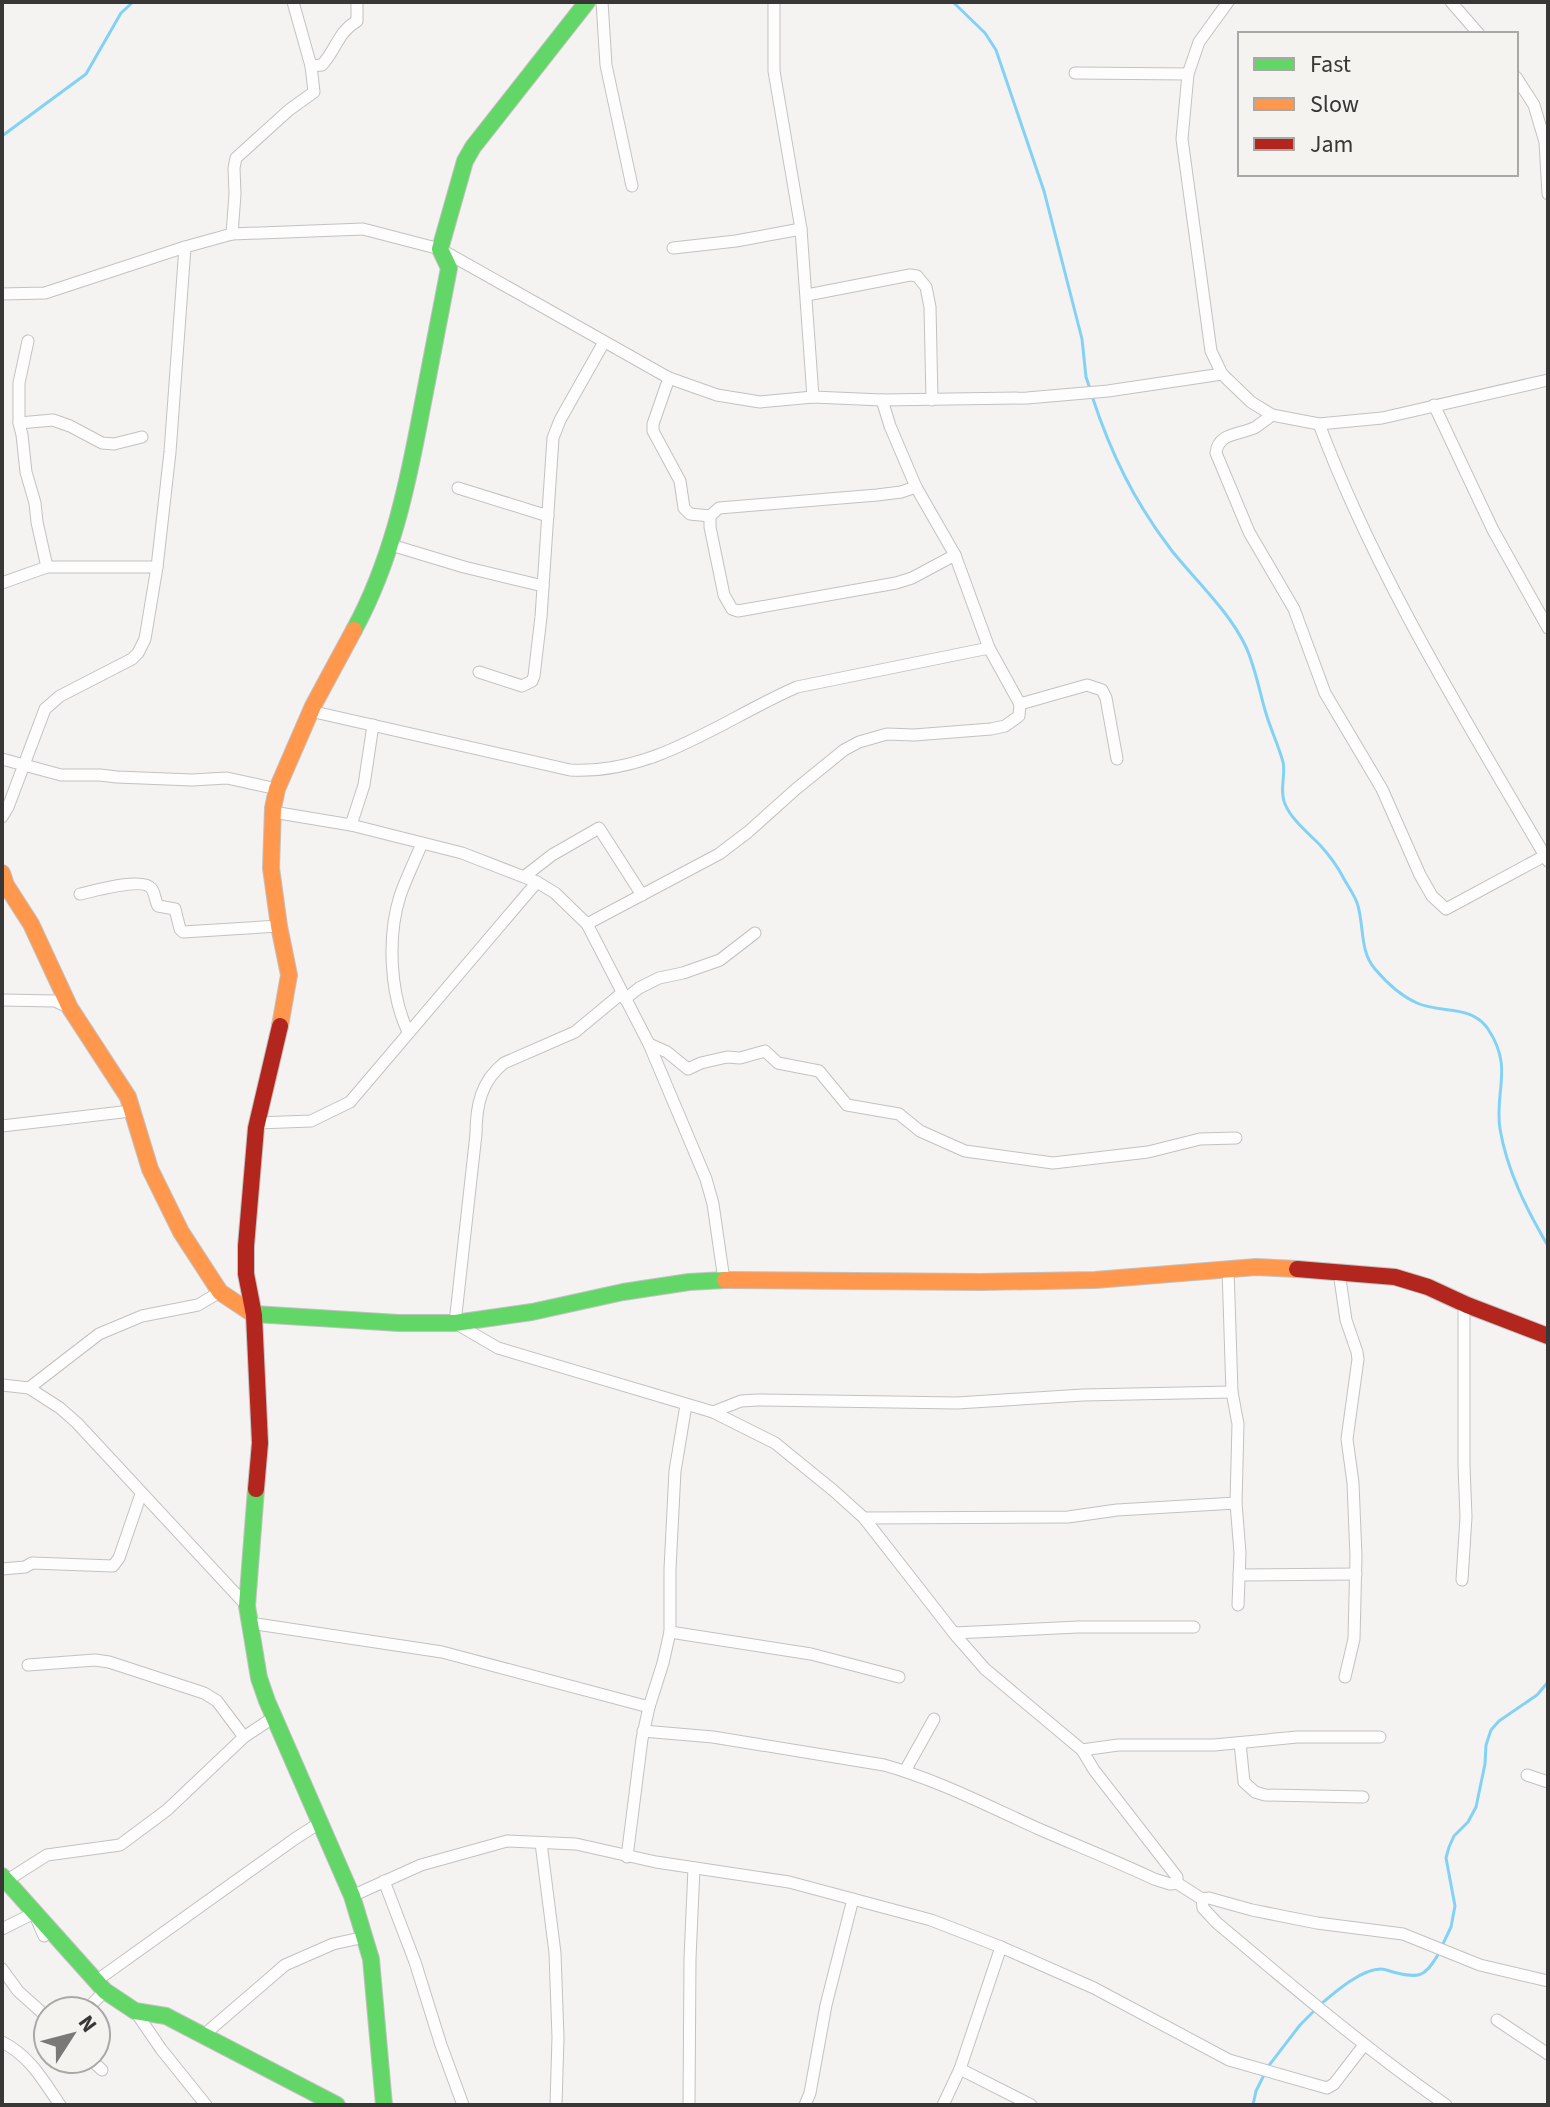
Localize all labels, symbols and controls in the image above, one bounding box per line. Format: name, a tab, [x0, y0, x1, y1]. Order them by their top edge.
legend	[1238, 32, 1518, 176]
text: Fast	[1310, 47, 1351, 82]
text: Slow	[1310, 87, 1359, 122]
text: Jam	[1310, 127, 1354, 162]
north arrow	[32, 1995, 112, 2075]
text: N	[70, 2009, 105, 2039]

